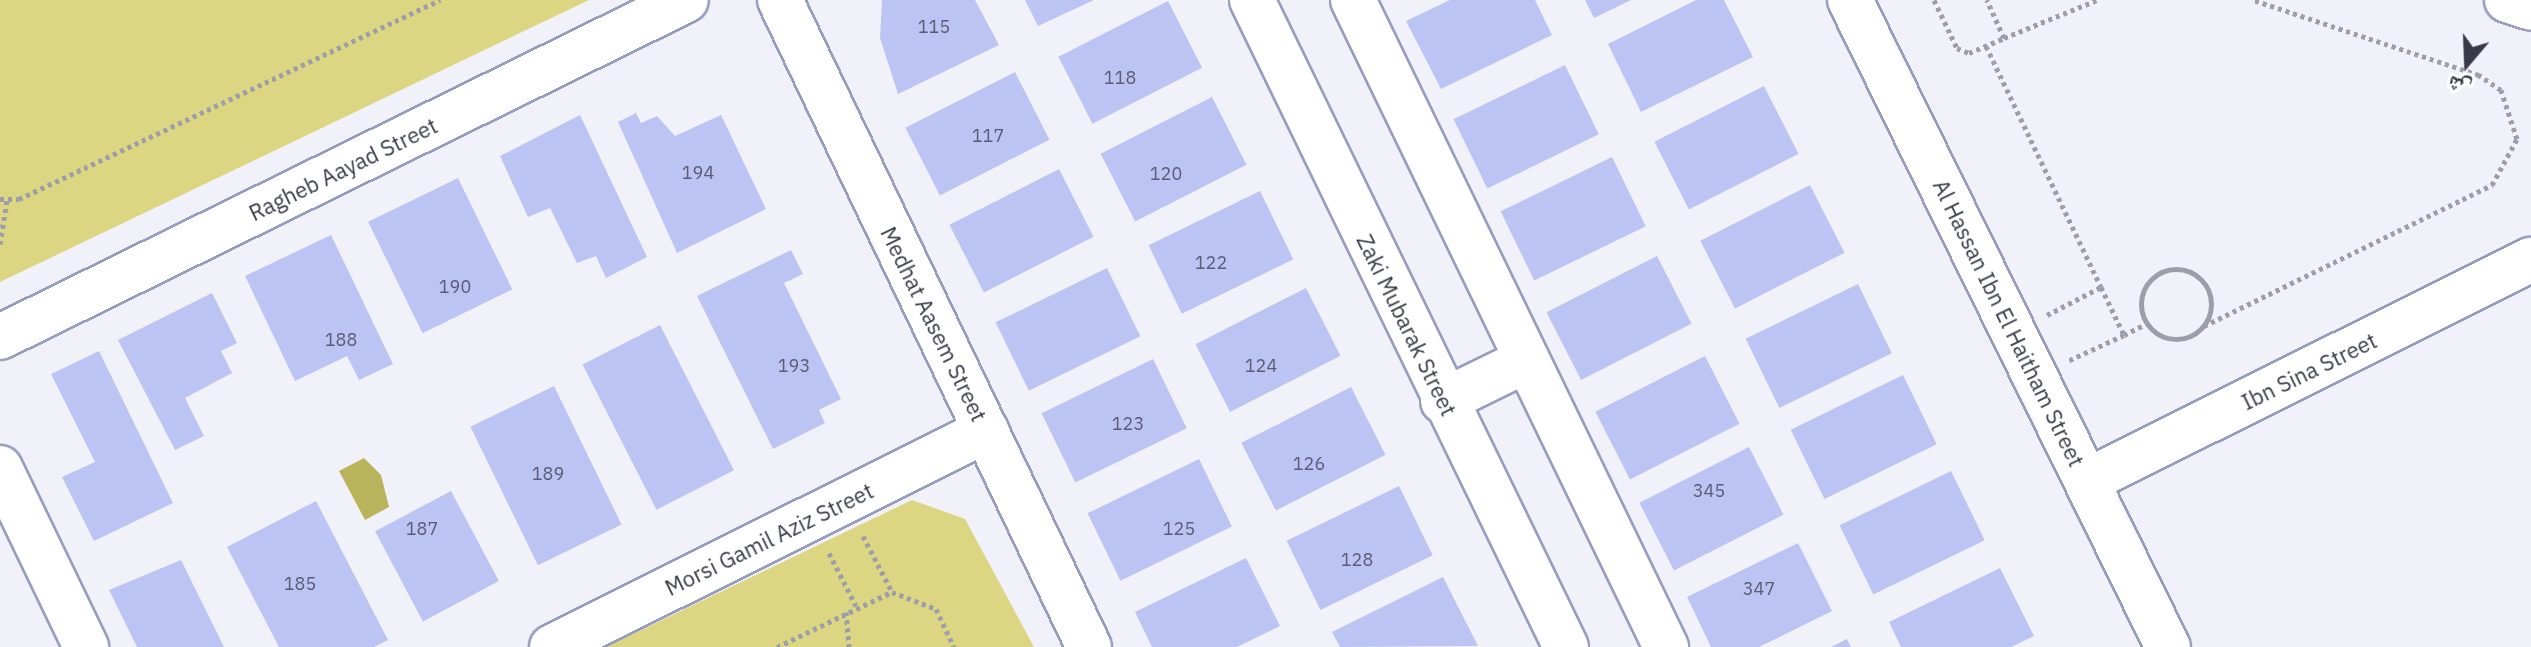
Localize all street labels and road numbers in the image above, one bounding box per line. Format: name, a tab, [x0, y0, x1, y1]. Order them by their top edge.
street label: Ragheb Aayad Street	[245, 112, 441, 226]
street label: Al Hassan Ibn El Haitham Street	[1928, 175, 2090, 471]
street label: Medhat Aasem Street	[875, 222, 993, 426]
street label: Zaki Mubarak Street	[1352, 230, 1462, 420]
street label: Ibn Sina Street	[2237, 327, 2381, 415]
street label: Morsi Gamil Aziz Street	[661, 477, 877, 601]

